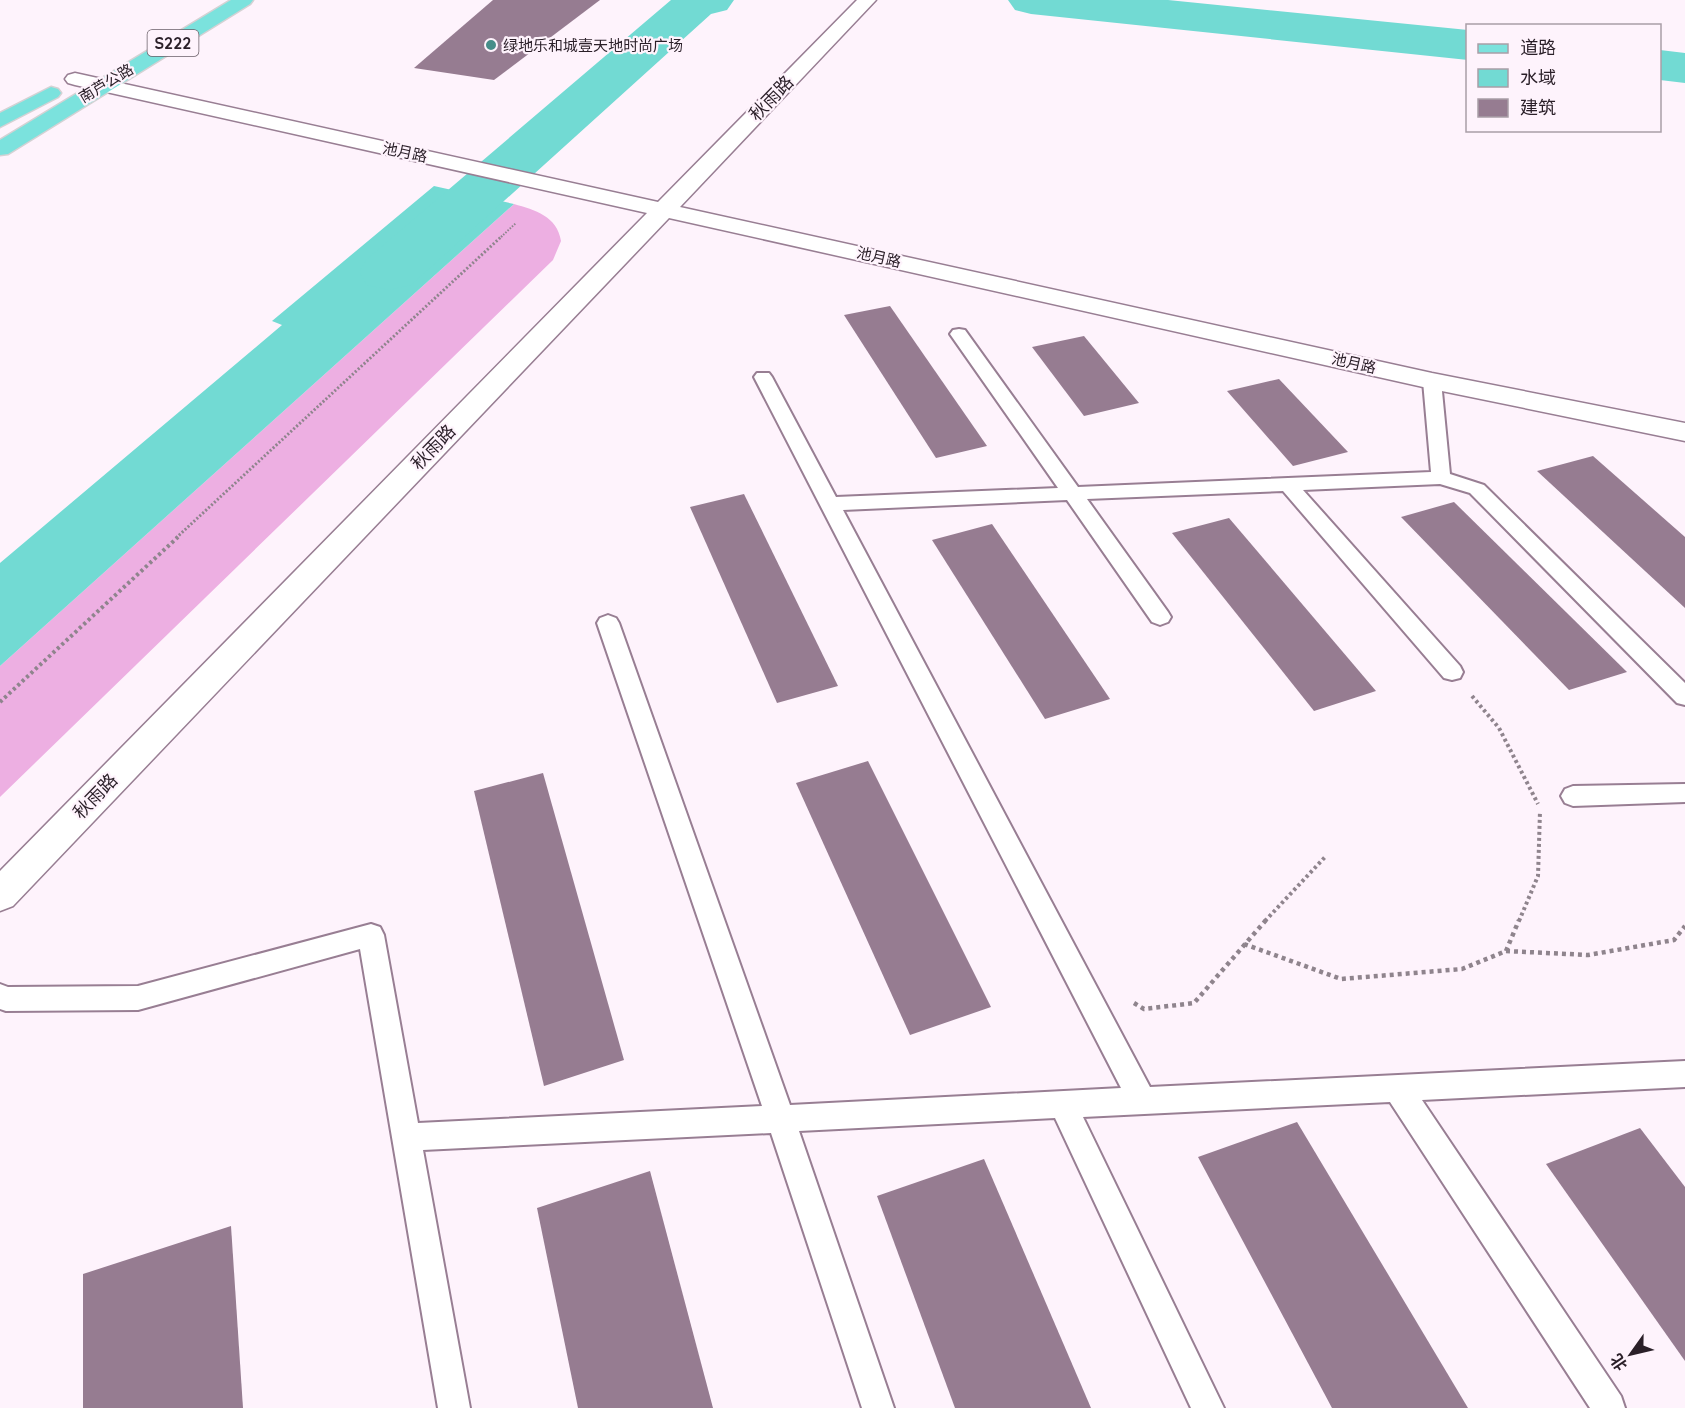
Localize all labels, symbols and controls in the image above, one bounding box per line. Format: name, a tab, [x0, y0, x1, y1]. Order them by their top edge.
legend	[1466, 24, 1661, 132]
road number: S222	[148, 30, 198, 56]
place label: 绿地乐和城壹天地时尚广场	[503, 36, 683, 55]
text: 道路	[1520, 36, 1556, 59]
marker: 绿地乐和城壹天地时尚广场	[484, 38, 498, 52]
street label: 南芦公路	[75, 59, 137, 107]
text: 水域	[1520, 66, 1556, 89]
street label: 秋雨路	[744, 71, 798, 125]
text: 建筑	[1520, 96, 1556, 119]
street label: 池月路	[381, 138, 429, 166]
street label: 池月路	[855, 243, 903, 271]
street label: 池月路	[1330, 349, 1378, 377]
street label: 秋雨路	[406, 420, 460, 474]
street label: 秋雨路	[68, 769, 122, 823]
north arrow	[1601, 1324, 1661, 1384]
text: 北	[1606, 1350, 1631, 1375]

